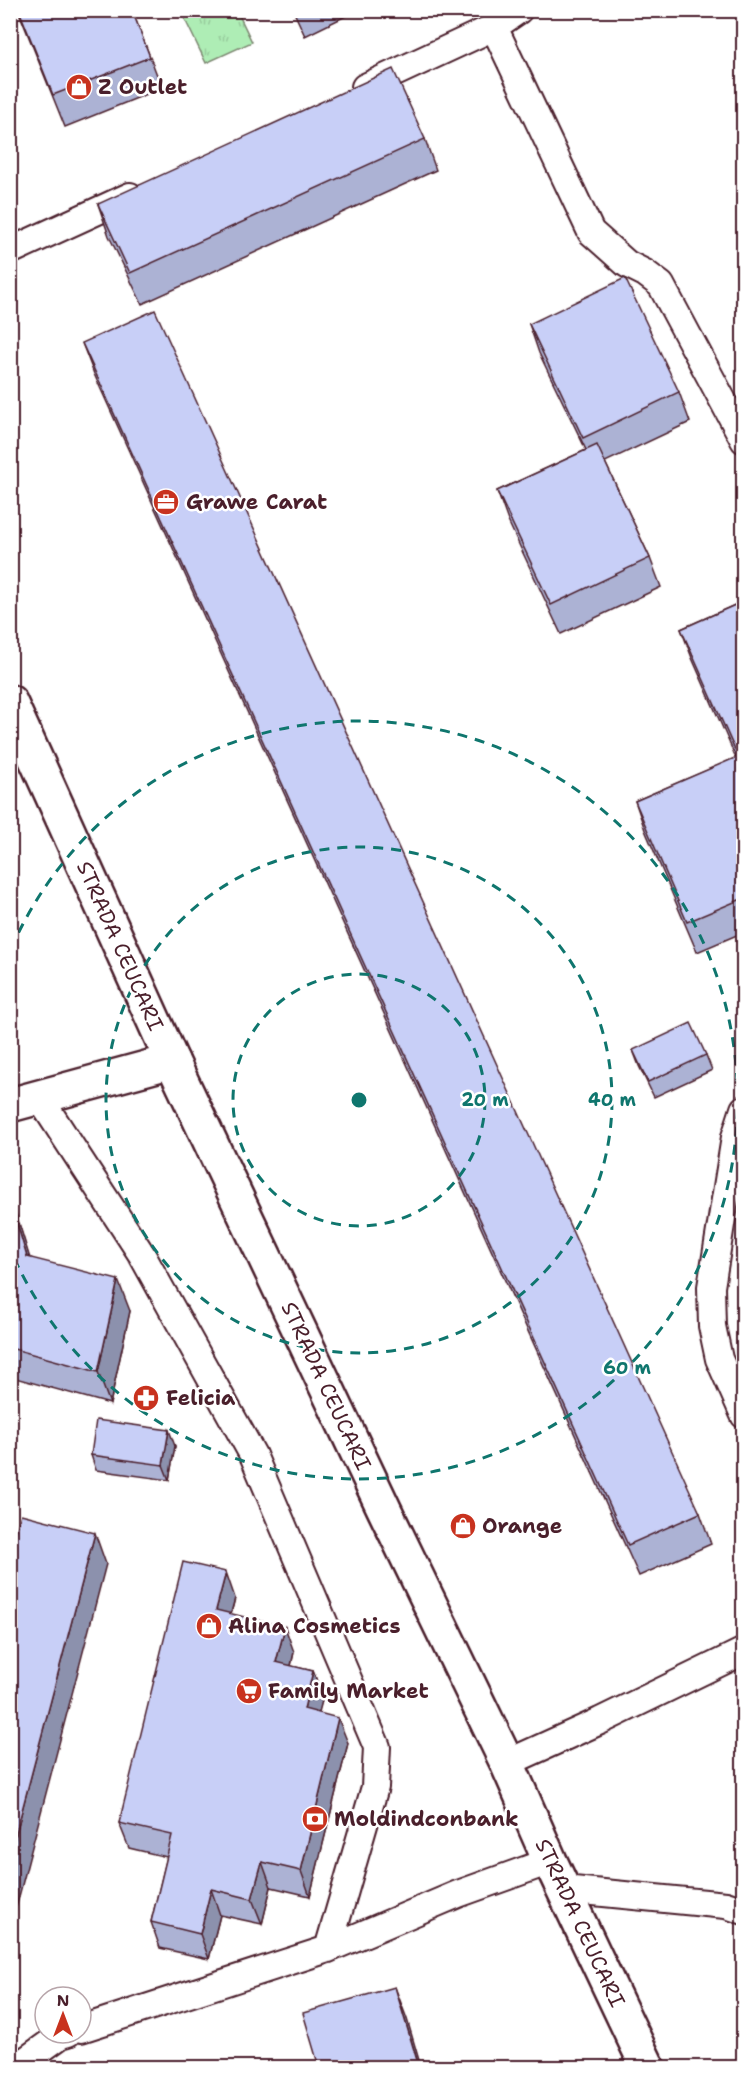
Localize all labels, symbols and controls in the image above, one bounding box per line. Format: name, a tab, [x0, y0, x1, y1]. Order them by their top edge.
shop icon: Z Outlet	[64, 72, 94, 102]
place label: Z Outlet	[98, 73, 187, 101]
office icon: Grawe Carat	[151, 487, 181, 517]
place label: Grawe Carat	[186, 488, 327, 516]
street label: STRADA CEUCARI	[70, 857, 170, 1035]
text: 20 m	[461, 1088, 509, 1112]
text: 40 m	[588, 1088, 636, 1112]
centre of rings	[349, 1090, 369, 1110]
street label: STRADA CEUCARI	[275, 1297, 377, 1475]
text: 60 m	[603, 1356, 651, 1380]
pharmacy icon: Felicia	[131, 1383, 161, 1413]
place label: Felicia	[166, 1384, 236, 1412]
shop icon: Orange	[448, 1511, 478, 1541]
place label: Orange	[482, 1512, 562, 1540]
shop icon: Alina Cosmetics	[194, 1611, 224, 1641]
place label: Alina Cosmetics	[228, 1612, 400, 1640]
supermarket icon: Family Market	[234, 1676, 264, 1706]
place label: Family Market	[268, 1677, 429, 1705]
bank icon: Moldindconbank	[300, 1804, 330, 1834]
place label: Moldindconbank	[334, 1805, 519, 1833]
street label: STRADA CEUCARI	[529, 1834, 631, 2012]
north arrow	[33, 1985, 93, 2045]
text: N	[57, 1990, 69, 2011]

